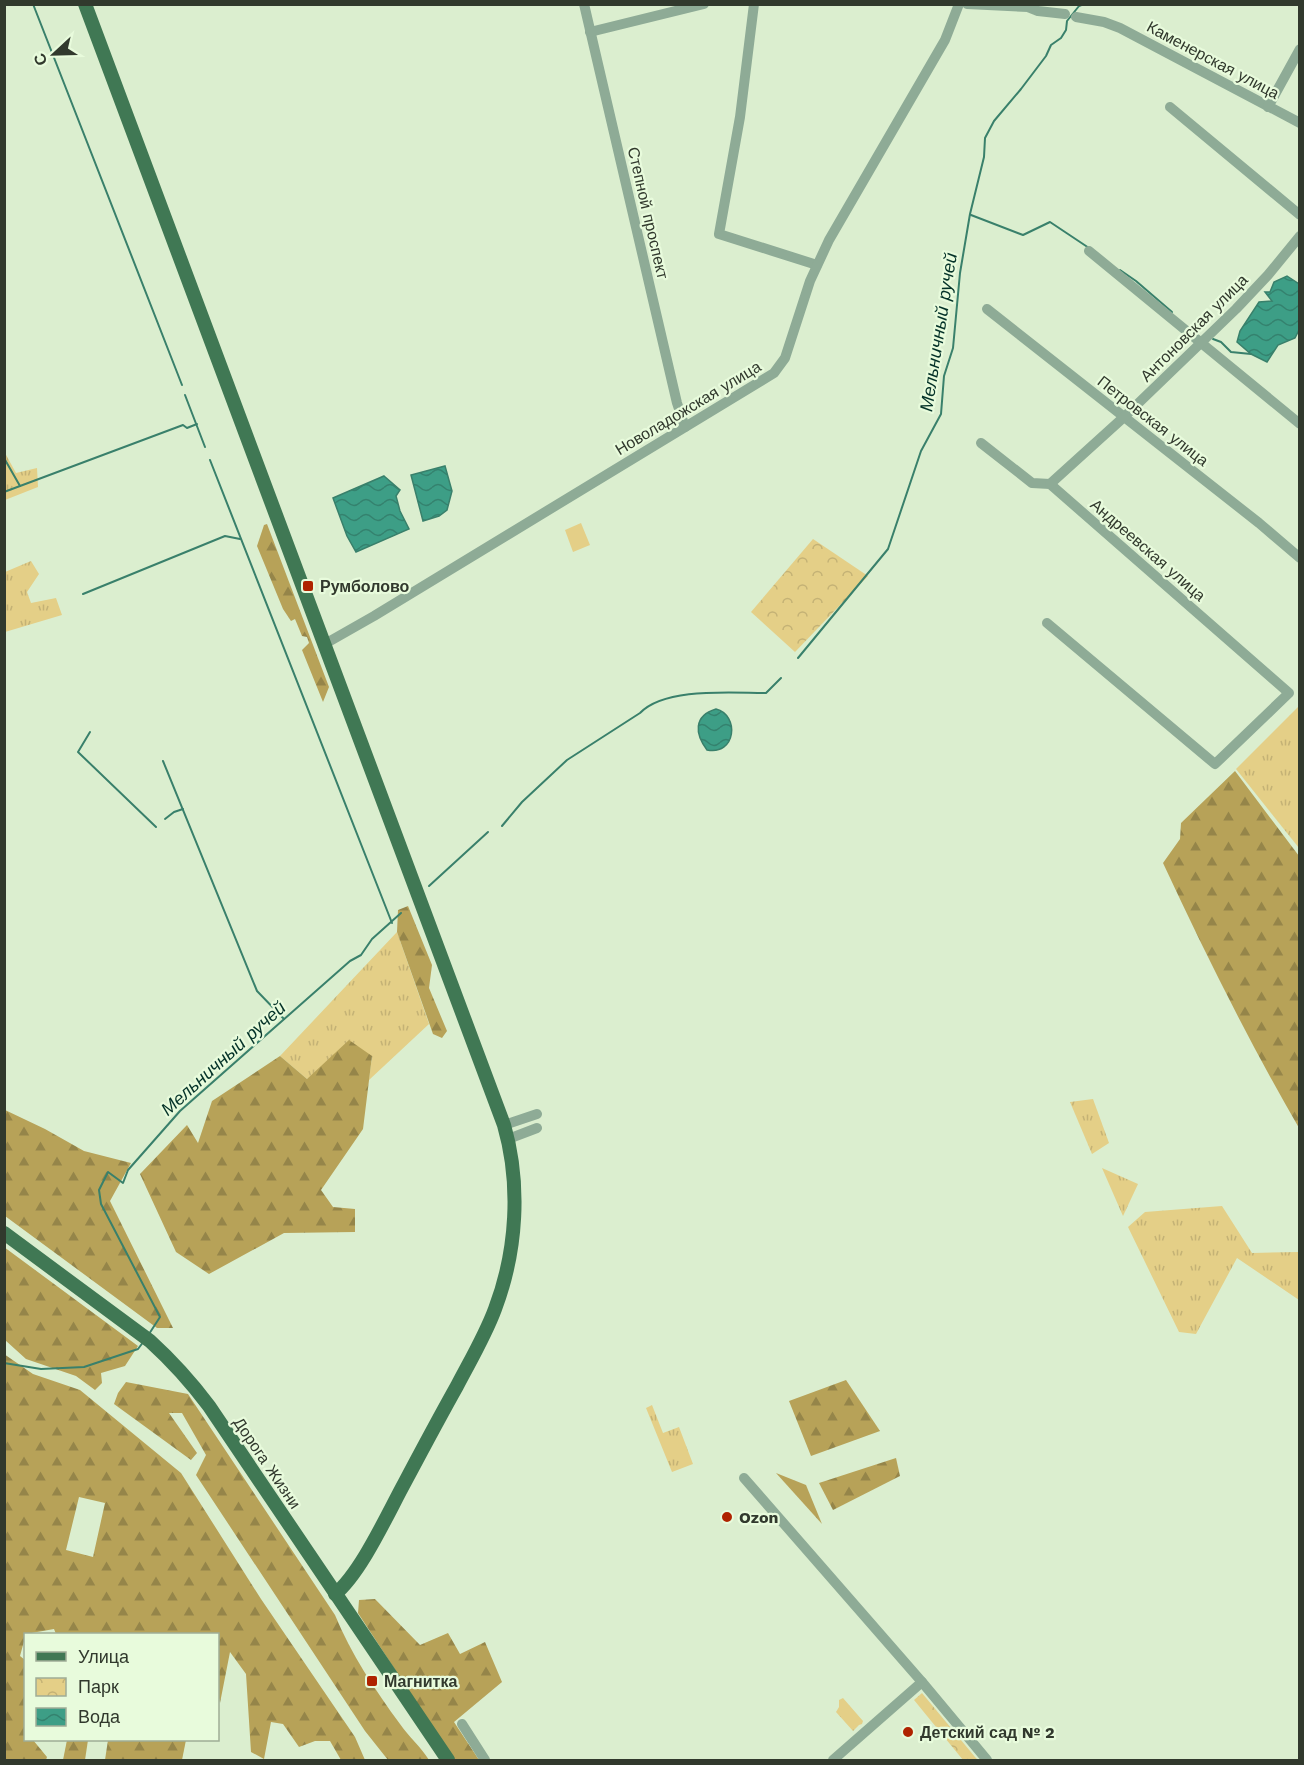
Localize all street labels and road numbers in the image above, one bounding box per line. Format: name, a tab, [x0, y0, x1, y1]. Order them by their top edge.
street label: Каменерская улица	[1144, 17, 1282, 103]
street label: Степной проспект	[624, 145, 673, 282]
street label: Антоновская улица	[1136, 270, 1252, 386]
street label: Новоладожская улица	[612, 357, 764, 459]
street label: Петровская улица	[1094, 372, 1212, 470]
street label: Андреевская улица	[1087, 495, 1209, 605]
street label: Дорога Жизни	[229, 1414, 305, 1512]

